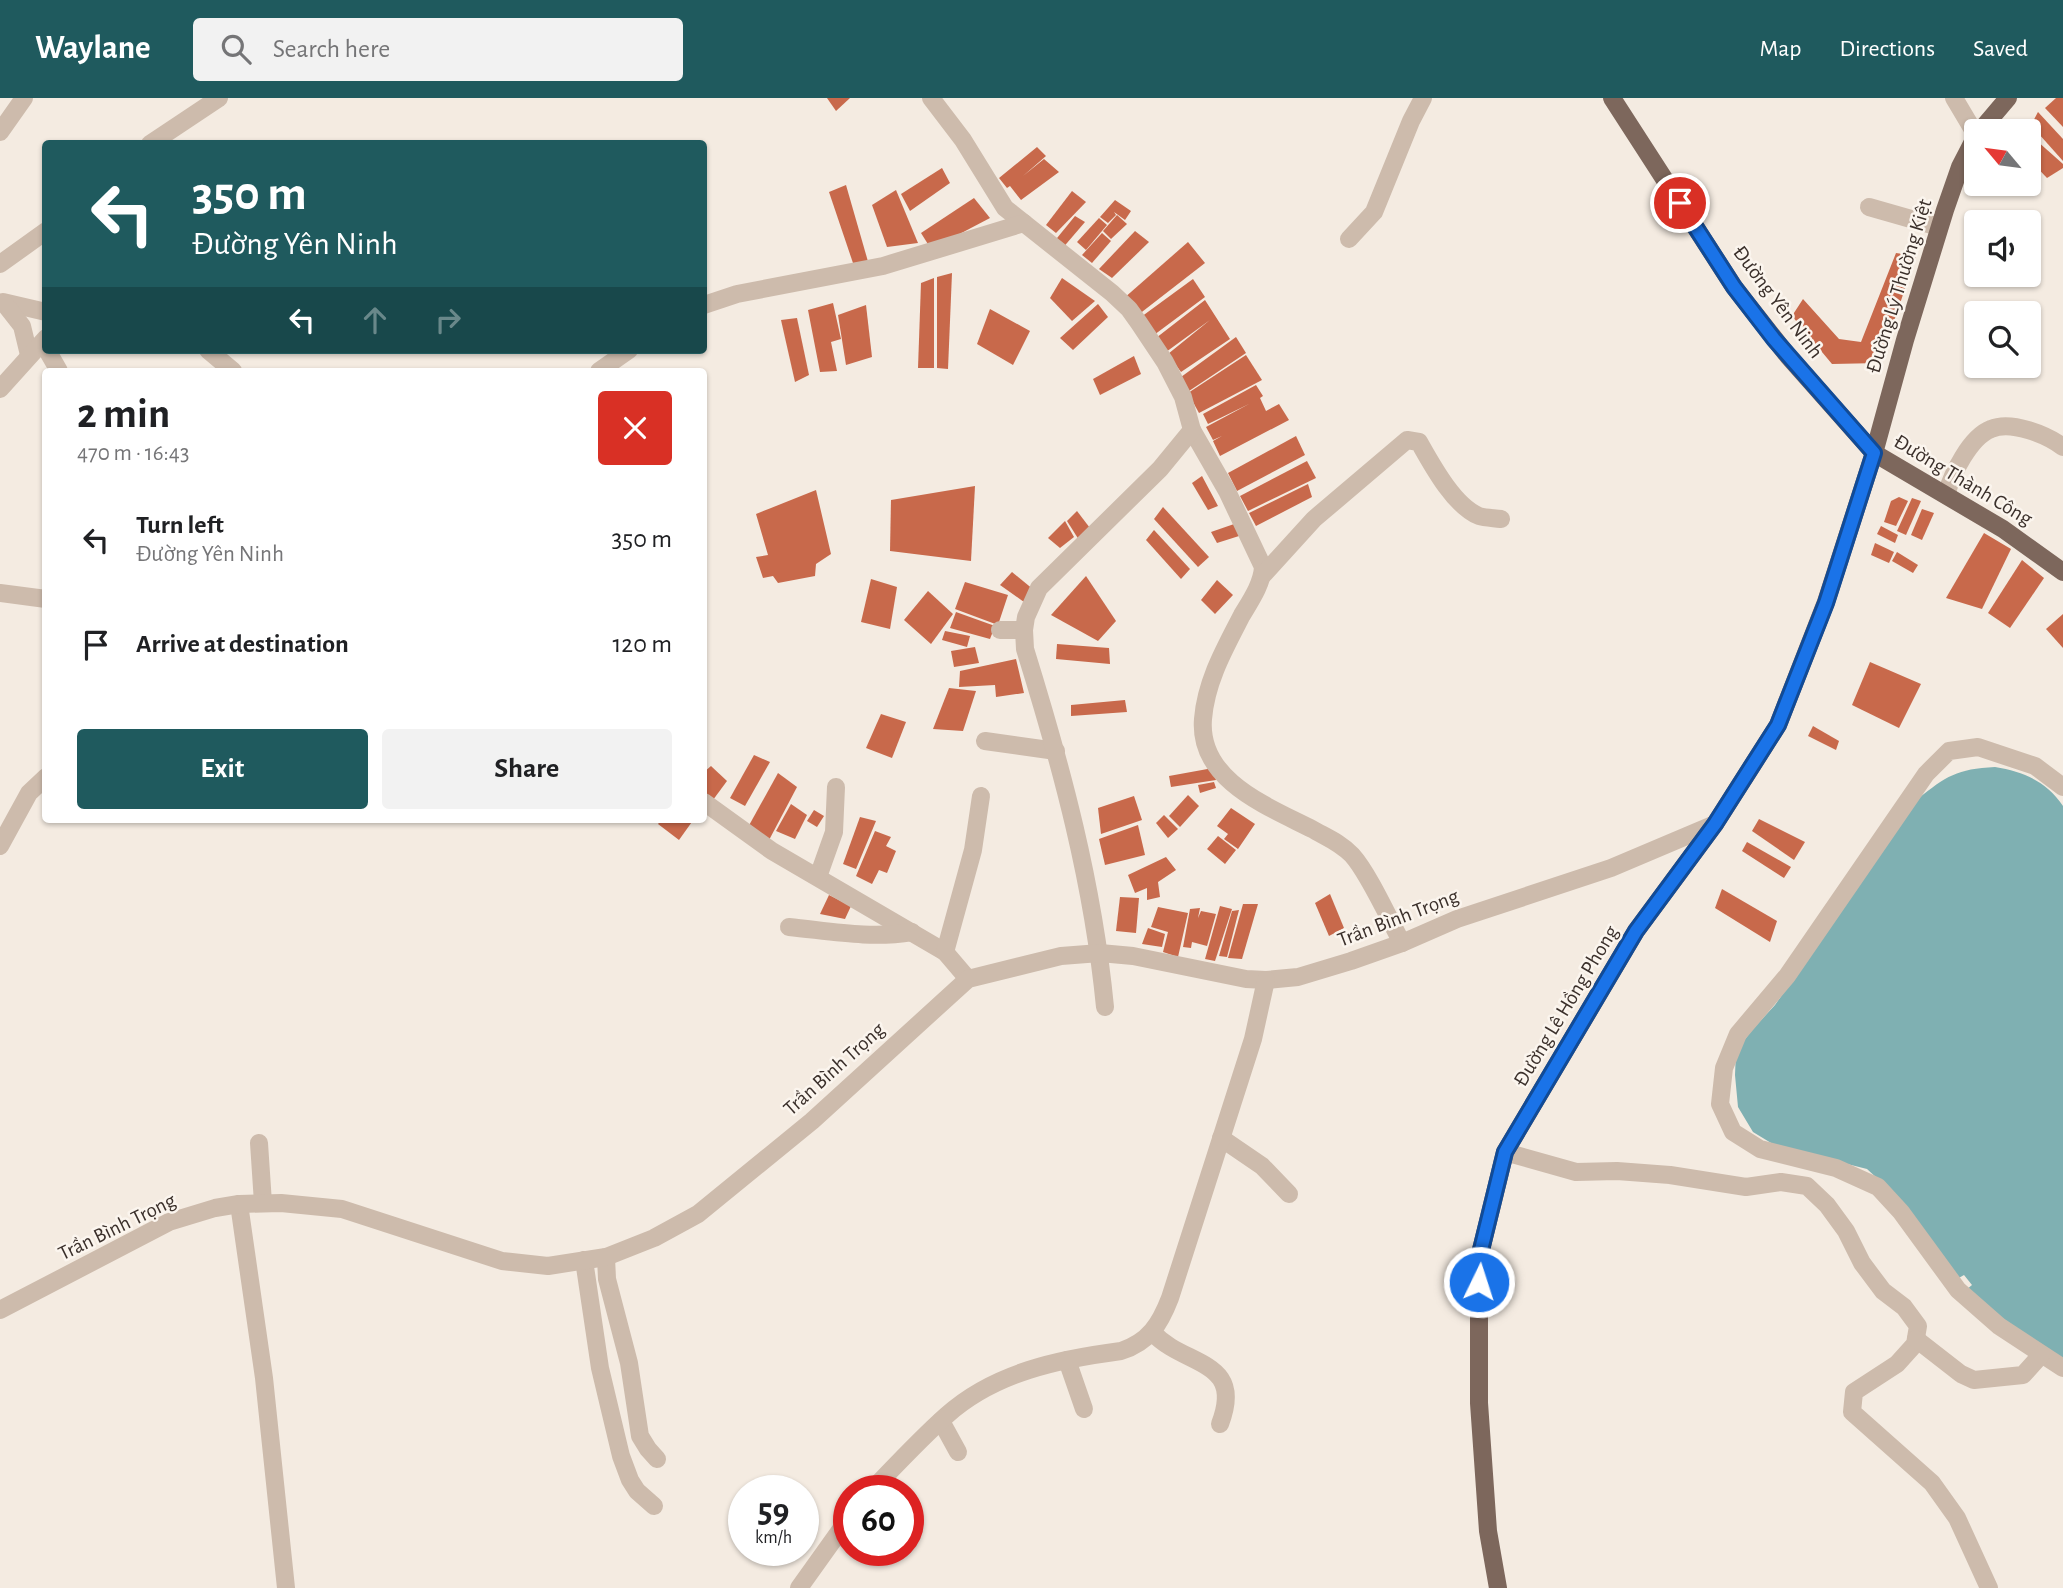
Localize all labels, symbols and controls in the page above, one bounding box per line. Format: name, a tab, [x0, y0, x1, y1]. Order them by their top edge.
search box	[193, 18, 683, 81]
icon: search	[217, 30, 255, 68]
text: Waylane	[35, 32, 151, 65]
text: Search here	[273, 36, 390, 62]
text: Map	[1759, 37, 1801, 61]
text: Directions	[1839, 37, 1935, 61]
text: Saved	[1973, 37, 2028, 61]
north arrow	[1964, 119, 2040, 196]
map controls	[1964, 119, 2041, 378]
icon: left	[77, 168, 168, 259]
text: 350 m	[192, 170, 307, 219]
pin	[1650, 173, 1710, 233]
icon: arrive	[1661, 184, 1699, 222]
street label: Đường Lý Thường Kiệt	[1862, 196, 1936, 376]
button: sound	[1964, 210, 2041, 287]
text: Đường Yên Ninh	[192, 228, 398, 260]
street label: Đường Yên Ninh	[1729, 242, 1827, 362]
icon: left	[283, 301, 321, 339]
icon: ahead	[356, 301, 394, 339]
icon: right	[429, 301, 467, 339]
button: search	[1964, 301, 2041, 378]
button: close	[598, 391, 672, 465]
text: 2 min	[77, 393, 170, 435]
street label: Đường Thành Công	[1890, 430, 2037, 530]
text: 470 m · 16:43	[77, 442, 189, 465]
text: Turn left	[136, 512, 224, 538]
icon: left	[77, 521, 115, 559]
text: 350 m	[612, 526, 672, 552]
text: Đường Yên Ninh	[136, 543, 284, 566]
icon: arrive	[77, 626, 115, 664]
text: Arrive at destination	[136, 631, 349, 657]
text: 120 m	[612, 631, 672, 657]
button: Exit	[77, 729, 368, 809]
button: Share	[382, 729, 672, 809]
street label: Trần Bình Trọng	[1335, 885, 1462, 951]
street label: Đường Lê Hồng Phong	[1510, 921, 1623, 1090]
street label: Trần Bình Trọng	[779, 1018, 889, 1120]
street label: Trần Bình Trọng	[55, 1189, 180, 1264]
position arrow	[1442, 1245, 1516, 1319]
speed limit sign: 60	[833, 1475, 924, 1566]
text: 59	[757, 1494, 790, 1529]
text: km/h	[755, 1529, 792, 1547]

